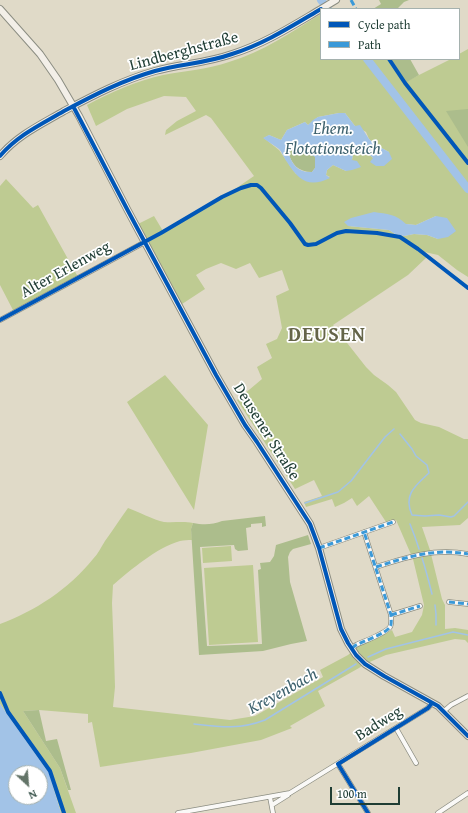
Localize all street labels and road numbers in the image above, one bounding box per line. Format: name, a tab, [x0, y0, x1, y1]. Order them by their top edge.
street label: Lindberghstraße	[127, 28, 241, 76]
street label: Alter Erlenweg	[18, 237, 114, 303]
street label: Deusener Straße	[229, 380, 303, 484]
street label: Badweg	[352, 702, 406, 746]

